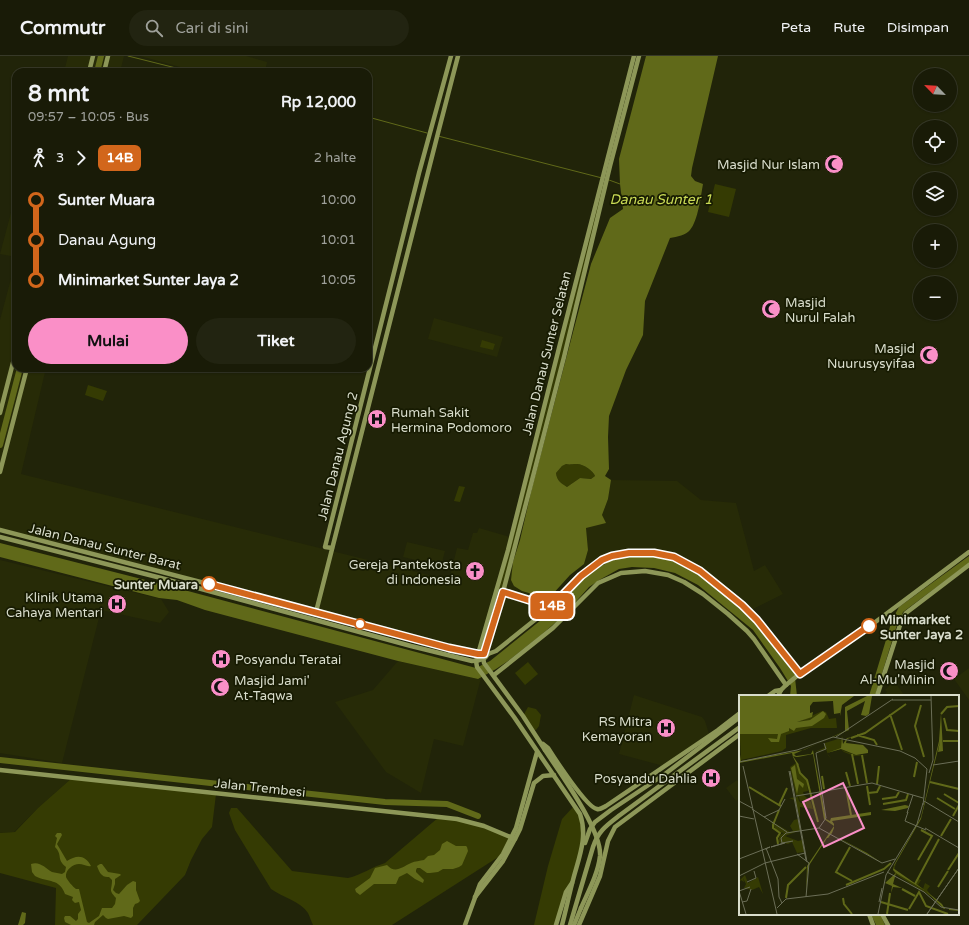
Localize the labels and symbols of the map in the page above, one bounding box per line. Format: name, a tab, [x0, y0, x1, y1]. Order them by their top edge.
north arrow	[913, 68, 957, 112]
mosque icon: Masjid Nur Islam	[823, 153, 845, 175]
place label: Masjid Nur Islam	[717, 157, 820, 173]
water label: Danau Sunter 1	[609, 191, 713, 208]
street label: Jalan Danau Sunter Selatan	[519, 269, 575, 437]
place label: Masjid Nurul Falah	[785, 295, 855, 326]
mosque icon: Masjid Nurul Falah	[760, 298, 782, 320]
place label: Masjid Nuurusysyifaa	[827, 341, 915, 372]
mosque icon: Masjid Nuurusysyifaa	[918, 344, 940, 366]
street label: Jalan Danau Agung 2	[314, 390, 362, 522]
place label: Rumah Sakit Hermina Podomoro	[391, 405, 512, 436]
hospital icon: Rumah Sakit Hermina Podomoro	[366, 408, 388, 430]
street label: Jalan Danau Sunter Barat	[27, 520, 182, 574]
place label: Gereja Pantekosta di Indonesia	[349, 557, 461, 588]
church icon: Gereja Pantekosta di Indonesia	[464, 560, 486, 582]
marker: Sunter Muara	[201, 576, 217, 592]
place label: Sunter Muara	[114, 577, 198, 593]
place label: Klinik Utama Cahaya Mentari	[6, 590, 103, 621]
hospital icon: Klinik Utama Cahaya Mentari	[106, 593, 128, 615]
line badge: 14B	[529, 593, 575, 619]
place label: Minimarket Sunter Jaya 2	[880, 612, 963, 643]
unlabelled marker	[354, 618, 366, 630]
marker: Minimarket Sunter Jaya 2	[861, 618, 877, 634]
hospital icon: Posyandu Teratai	[210, 648, 232, 670]
place label: Posyandu Teratai	[235, 652, 341, 668]
place label: Masjid Al-Mu'Minin	[860, 657, 935, 688]
mosque icon: Masjid Al-Mu'Minin	[938, 660, 960, 682]
place label: Masjid Jami' At-Taqwa	[234, 673, 310, 704]
mosque icon: Masjid Jami' At-Taqwa	[209, 676, 231, 698]
inset map	[739, 695, 959, 915]
place label: RS Mitra Kemayoran	[582, 714, 652, 745]
hospital icon: RS Mitra Kemayoran	[655, 717, 677, 739]
hospital icon: Posyandu Dahlia	[700, 767, 722, 789]
place label: Posyandu Dahlia	[594, 771, 697, 787]
street label: Jalan Trembesi	[214, 775, 306, 801]

